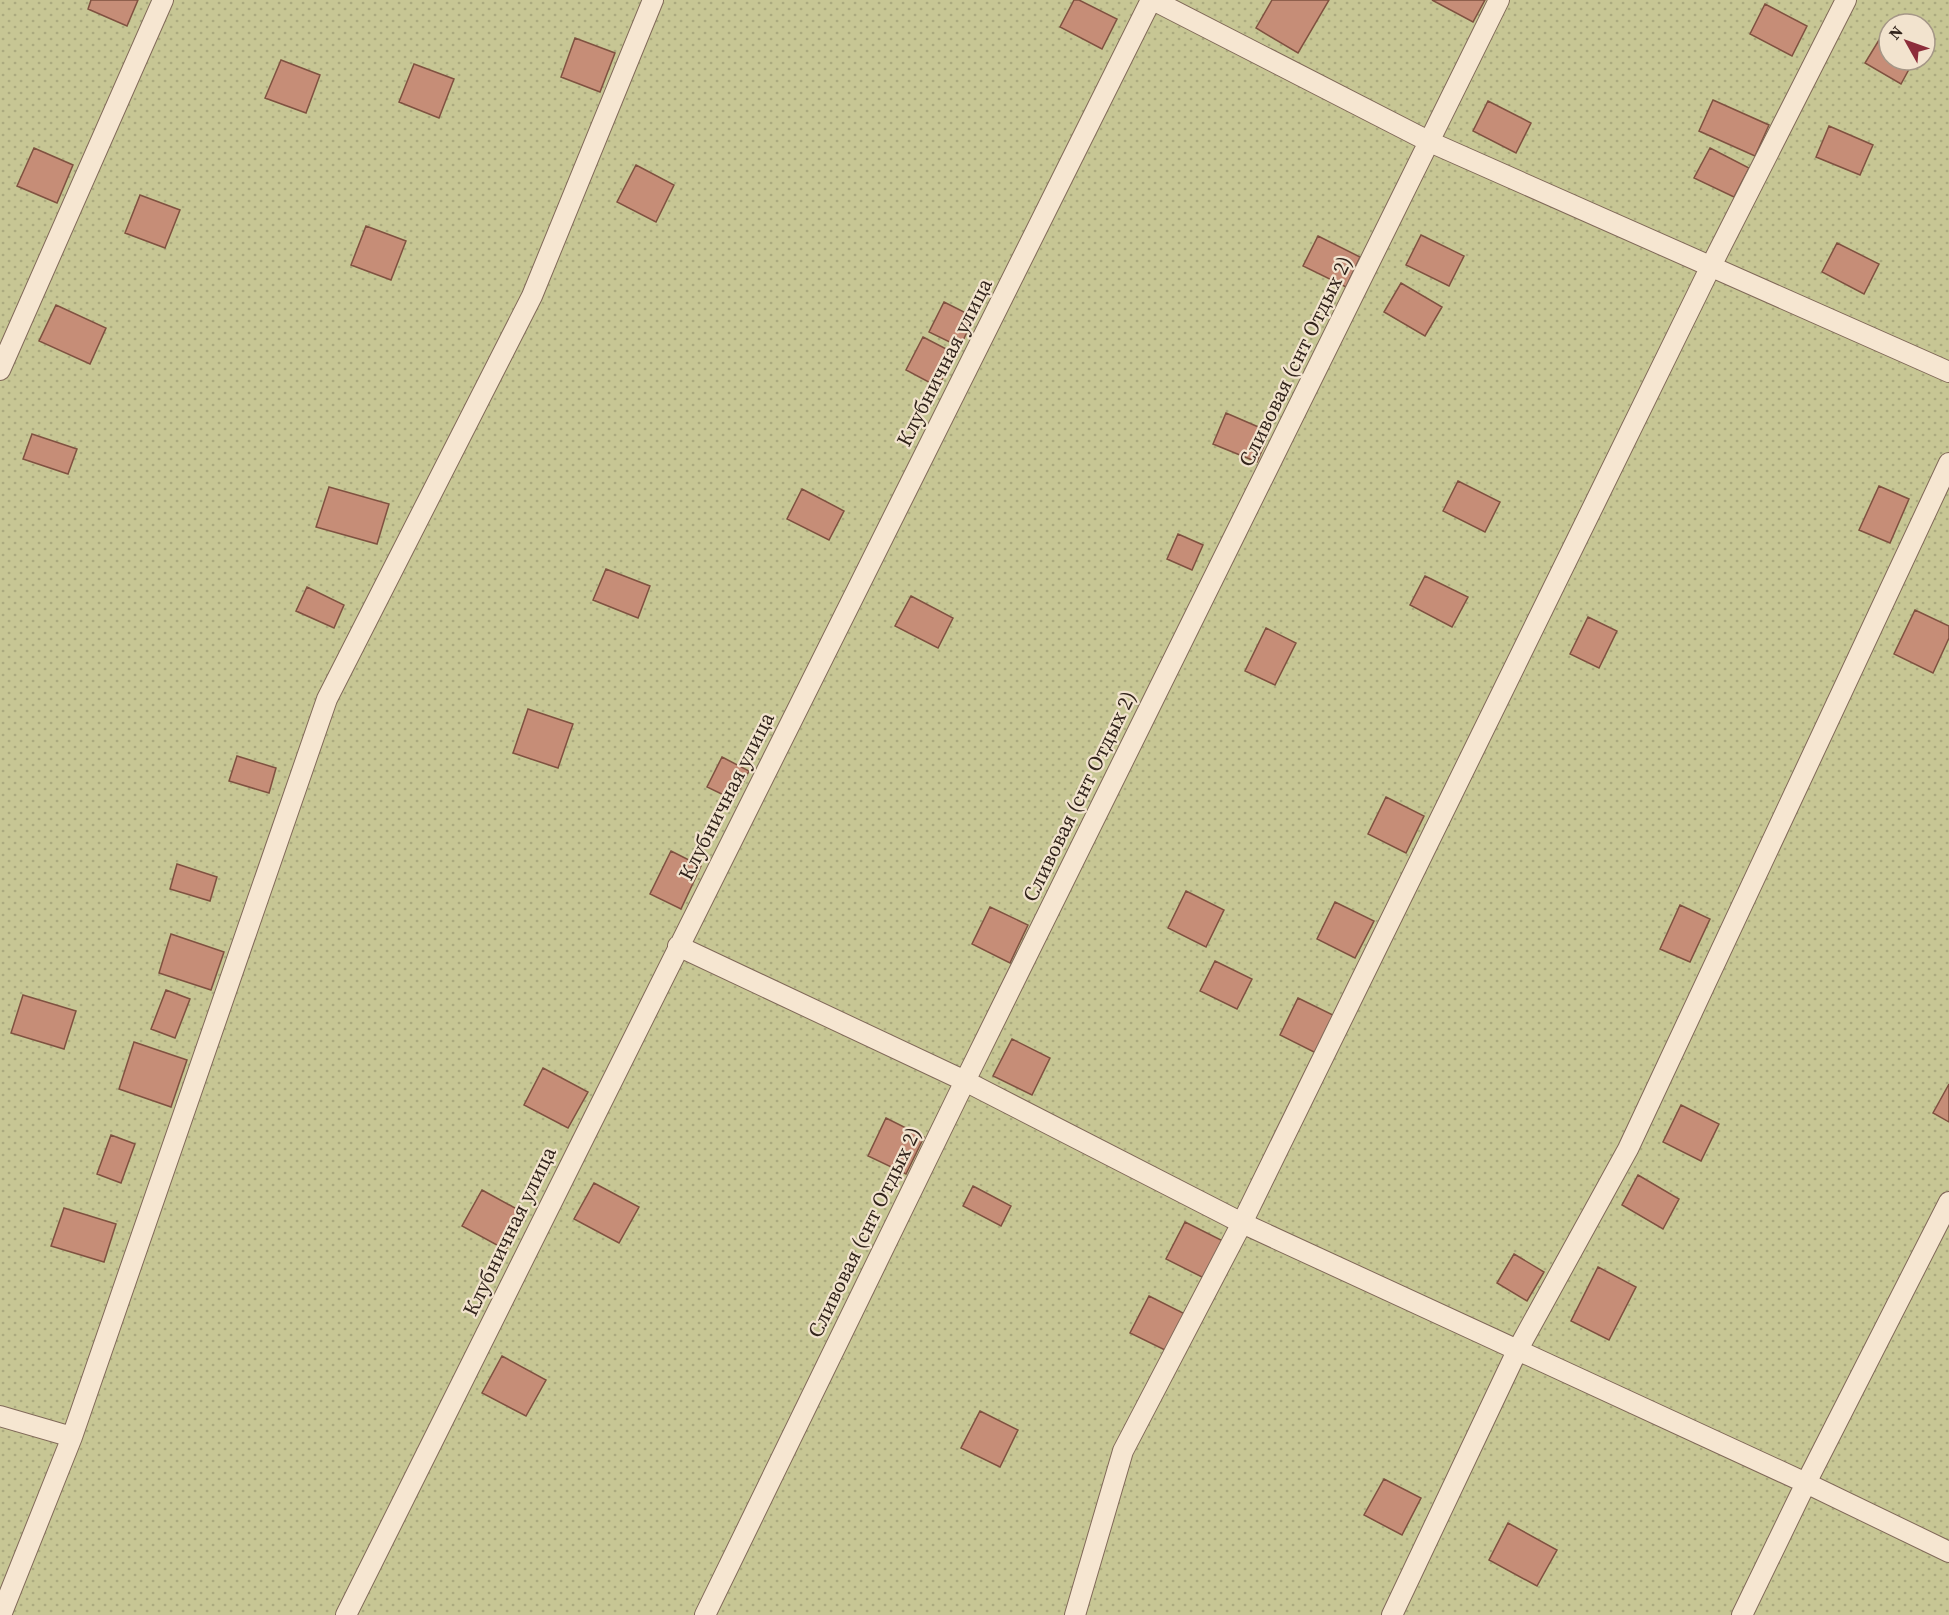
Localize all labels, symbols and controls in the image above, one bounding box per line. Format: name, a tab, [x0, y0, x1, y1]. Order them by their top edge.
north arrow	[1877, 12, 1937, 72]
text: N	[1883, 21, 1908, 44]
street label: Сливовая (снт Отдых 2)	[1231, 251, 1359, 471]
street label: Клубничная улица	[889, 273, 999, 451]
street label: Сливовая (снт Отдых 2)	[1015, 686, 1143, 906]
street label: Клубничная улица	[671, 707, 781, 885]
street label: Сливовая (снт Отдых 2)	[800, 1122, 928, 1342]
street label: Клубничная улица	[455, 1141, 563, 1321]

